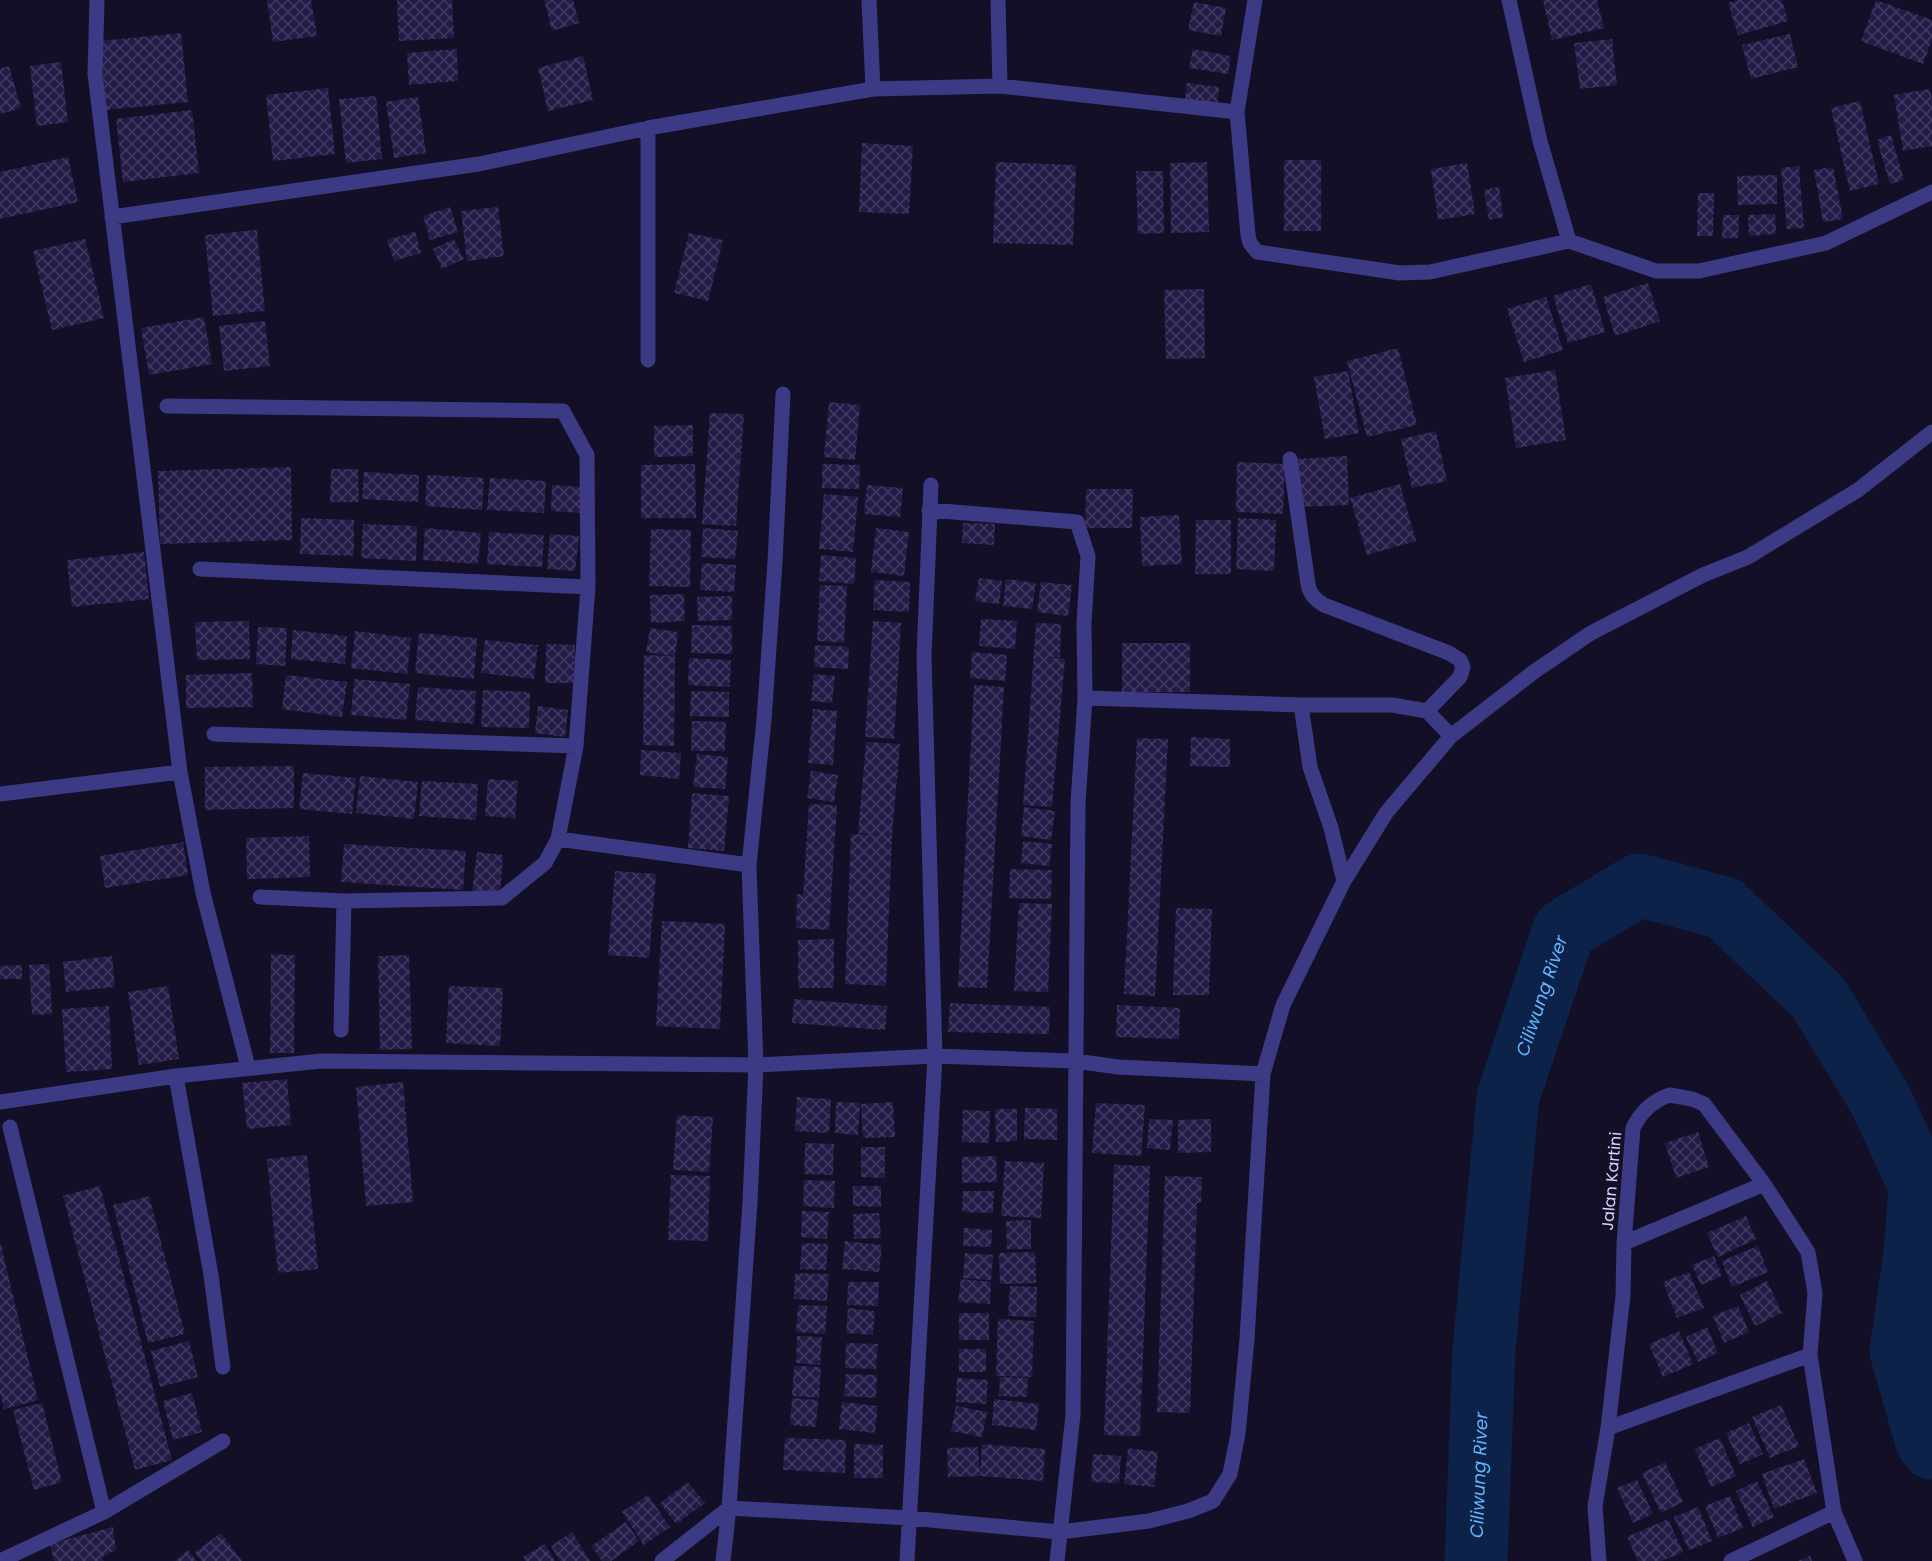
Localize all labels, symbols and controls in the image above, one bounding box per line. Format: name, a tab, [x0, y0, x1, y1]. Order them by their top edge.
water label: Ciliwung River	[1510, 931, 1574, 1059]
street label: Jalan Kartini	[1596, 1131, 1627, 1231]
water label: Ciliwung River	[1464, 1410, 1494, 1538]

